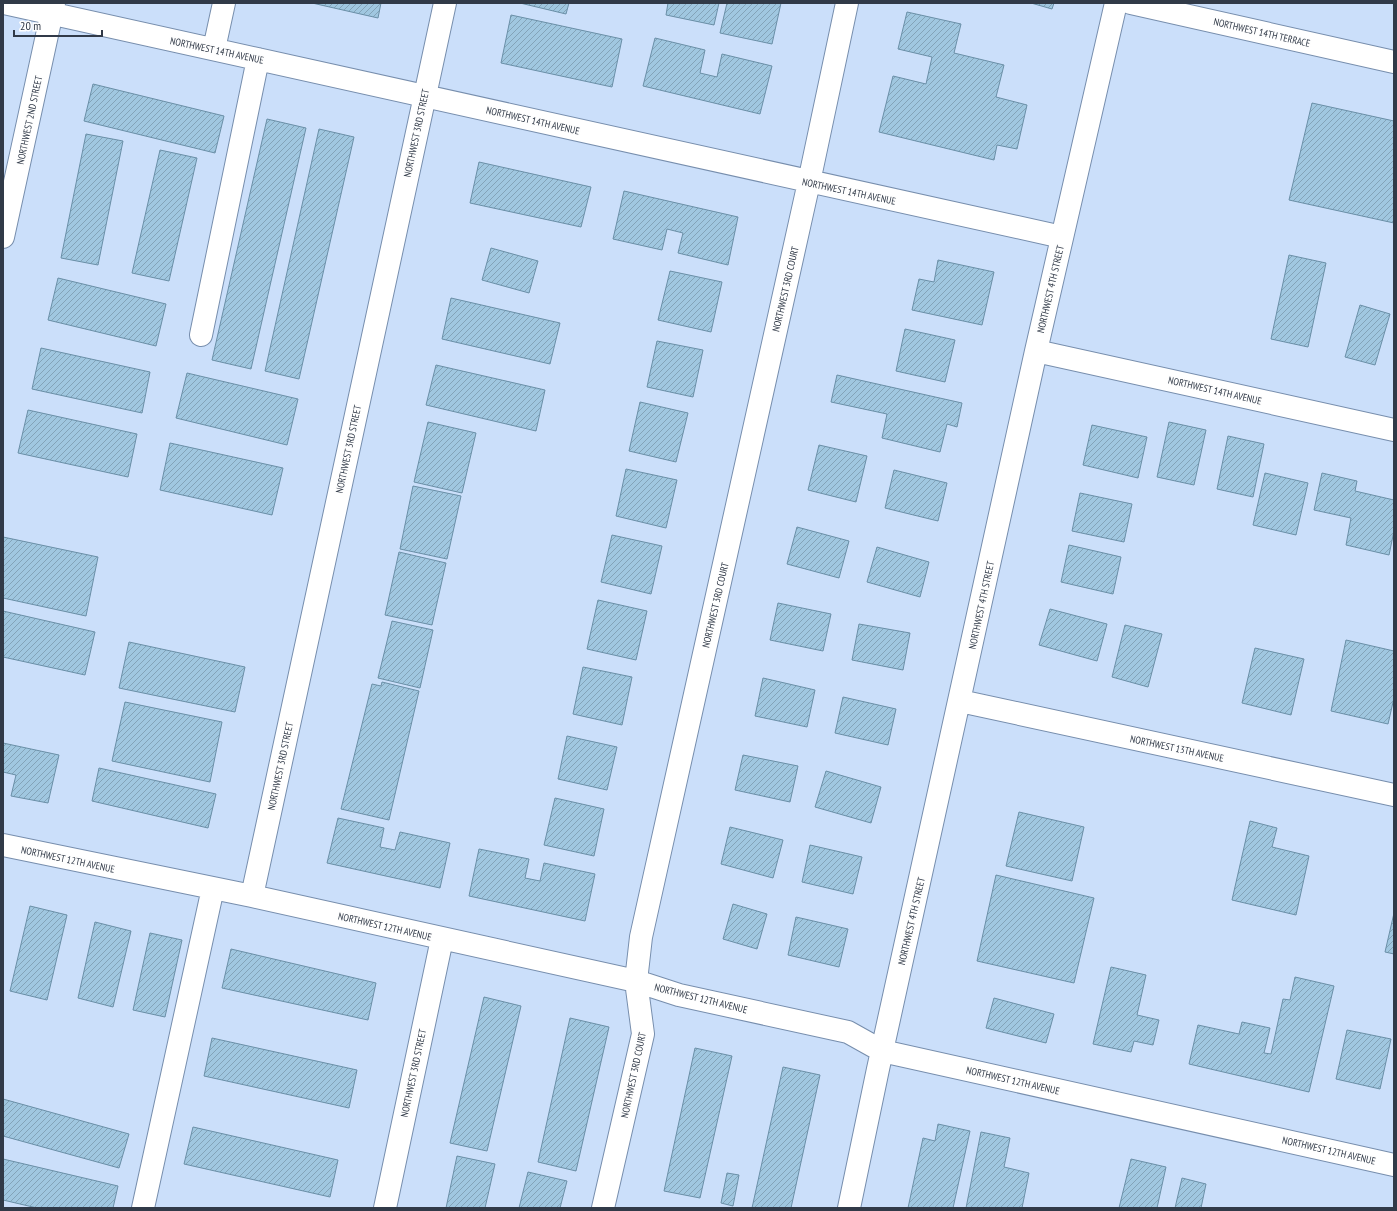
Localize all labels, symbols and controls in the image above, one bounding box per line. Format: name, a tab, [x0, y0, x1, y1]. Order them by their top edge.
scale bar	[14, 12, 102, 38]
street label: NORTHWEST 14TH TERRACE	[1212, 15, 1311, 50]
text: 20 m	[20, 18, 41, 33]
street label: NORTHWEST 14TH AVENUE	[169, 34, 265, 67]
street label: NORTHWEST 2ND STREET	[14, 74, 45, 166]
street label: NORTHWEST 3RD STREET	[401, 87, 432, 178]
street label: NORTHWEST 14TH AVENUE	[485, 103, 581, 138]
street label: NORTHWEST 14TH AVENUE	[801, 175, 897, 208]
street label: NORTHWEST 4TH STREET	[1034, 243, 1067, 334]
street label: NORTHWEST 3RD COURT	[769, 245, 802, 333]
street label: NORTHWEST 14TH AVENUE	[1167, 373, 1263, 408]
street label: NORTHWEST 3RD STREET	[333, 403, 364, 494]
street label: NORTHWEST 4TH STREET	[966, 559, 997, 650]
street label: NORTHWEST 3RD COURT	[699, 561, 732, 649]
street label: NORTHWEST 3RD STREET	[265, 720, 296, 811]
street label: NORTHWEST 13TH AVENUE	[1129, 732, 1225, 765]
street label: NORTHWEST 12TH AVENUE	[20, 843, 116, 876]
street label: NORTHWEST 4TH STREET	[895, 875, 928, 966]
street label: NORTHWEST 12TH AVENUE	[337, 909, 433, 944]
street label: NORTHWEST 12TH AVENUE	[653, 981, 749, 1016]
street label: NORTHWEST 3RD STREET	[398, 1027, 429, 1118]
street label: NORTHWEST 3RD COURT	[618, 1031, 649, 1119]
street label: NORTHWEST 12TH AVENUE	[965, 1063, 1061, 1098]
street label: NORTHWEST 12TH AVENUE	[1281, 1133, 1377, 1168]

